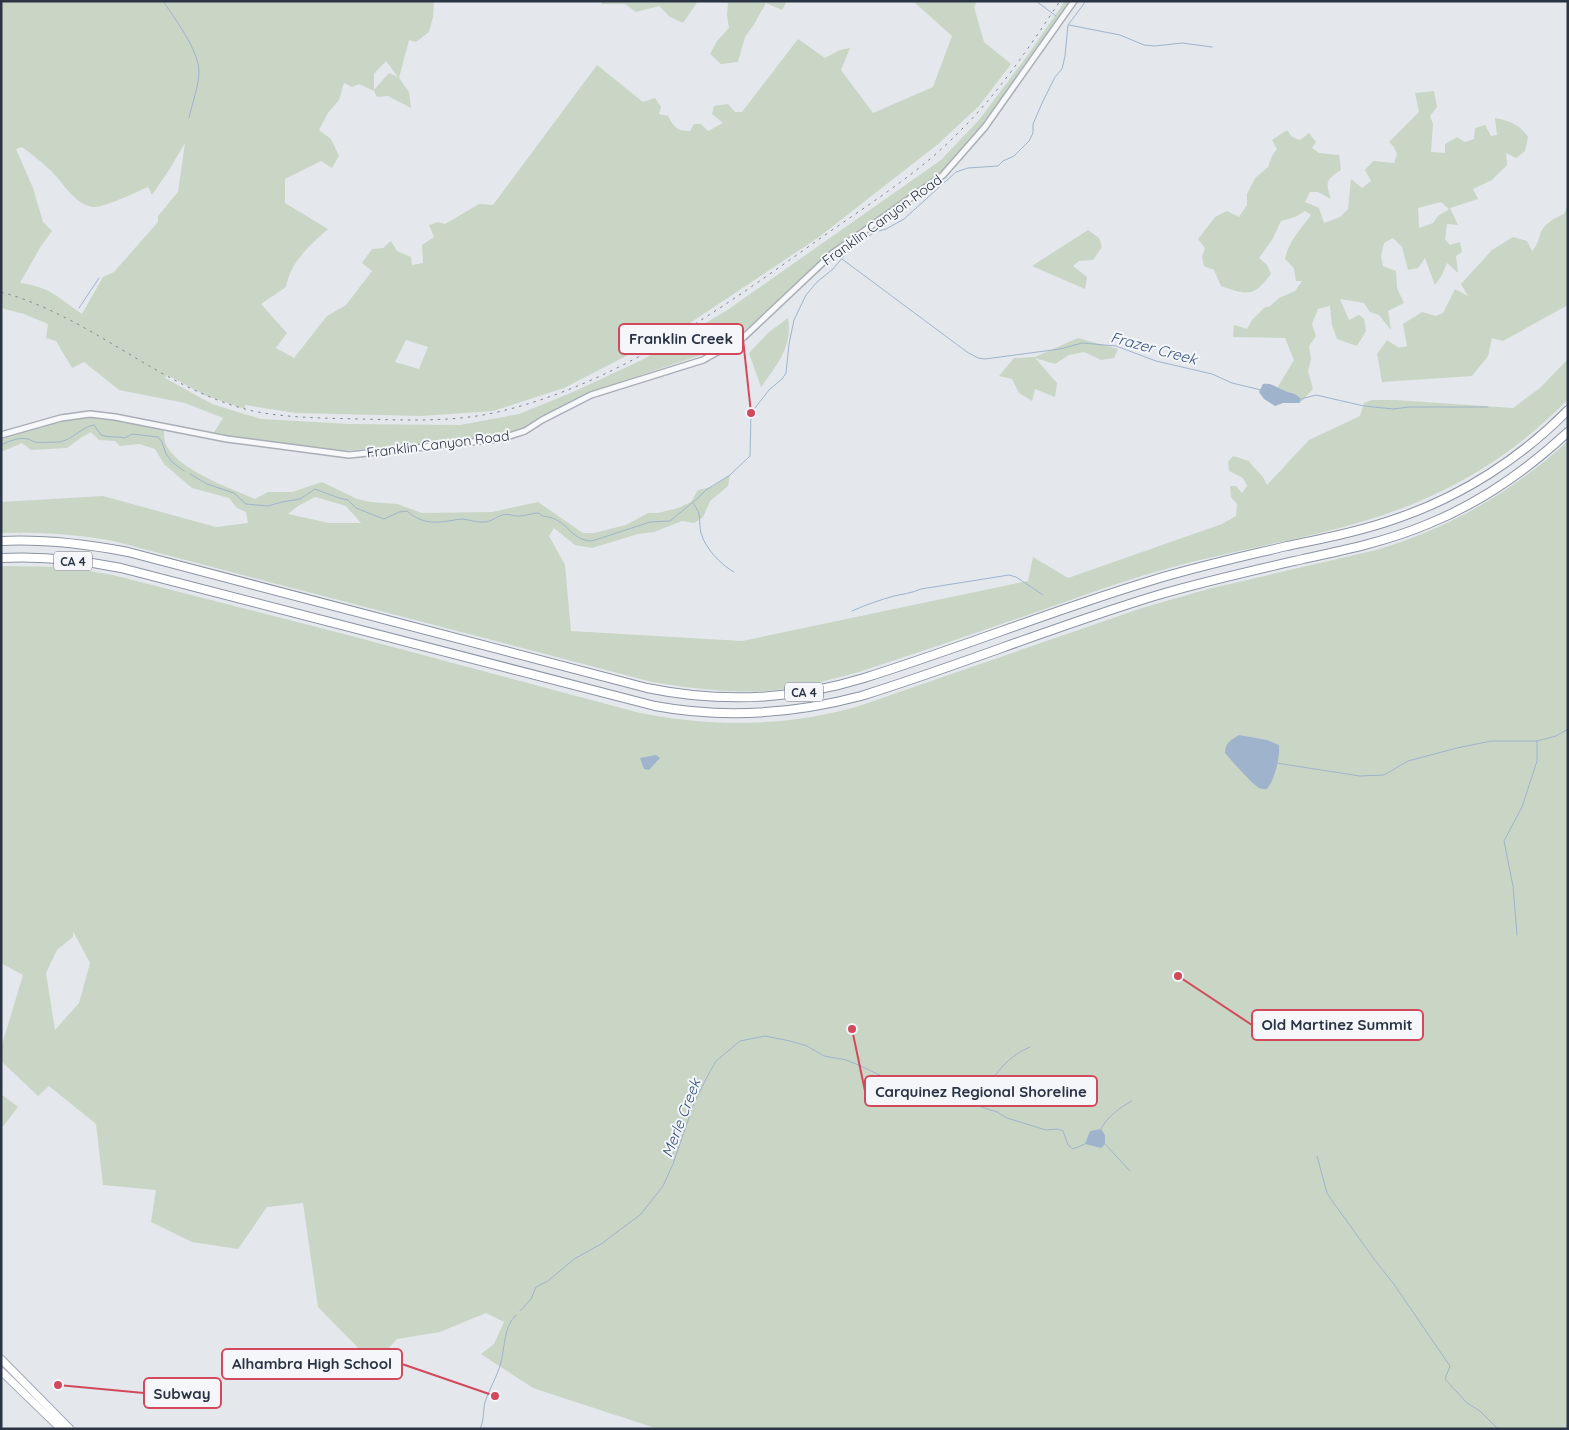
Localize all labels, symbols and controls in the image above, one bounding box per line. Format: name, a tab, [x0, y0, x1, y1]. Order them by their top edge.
street label: Franklin Canyon Road	[819, 170, 945, 270]
callout: Franklin Creek	[619, 324, 743, 354]
water label: Frazer Creek	[1109, 327, 1201, 369]
text: Franklin Creek	[629, 329, 733, 348]
street label: Franklin Canyon Road	[366, 426, 510, 462]
road number: CA 4	[54, 552, 92, 570]
road number: CA 4	[785, 682, 823, 702]
callout: Old Martinez Summit	[1252, 1010, 1423, 1040]
text: Old Martinez Summit	[1261, 1015, 1413, 1034]
water label: Merle Creek	[657, 1074, 705, 1160]
callout: Carquinez Regional Shoreline	[865, 1076, 1097, 1106]
text: Carquinez Regional Shoreline	[875, 1082, 1087, 1101]
callout: Alhambra High School	[222, 1349, 402, 1379]
text: Alhambra High School	[232, 1354, 392, 1373]
callout: Subway	[144, 1378, 221, 1408]
text: Subway	[154, 1384, 211, 1403]

